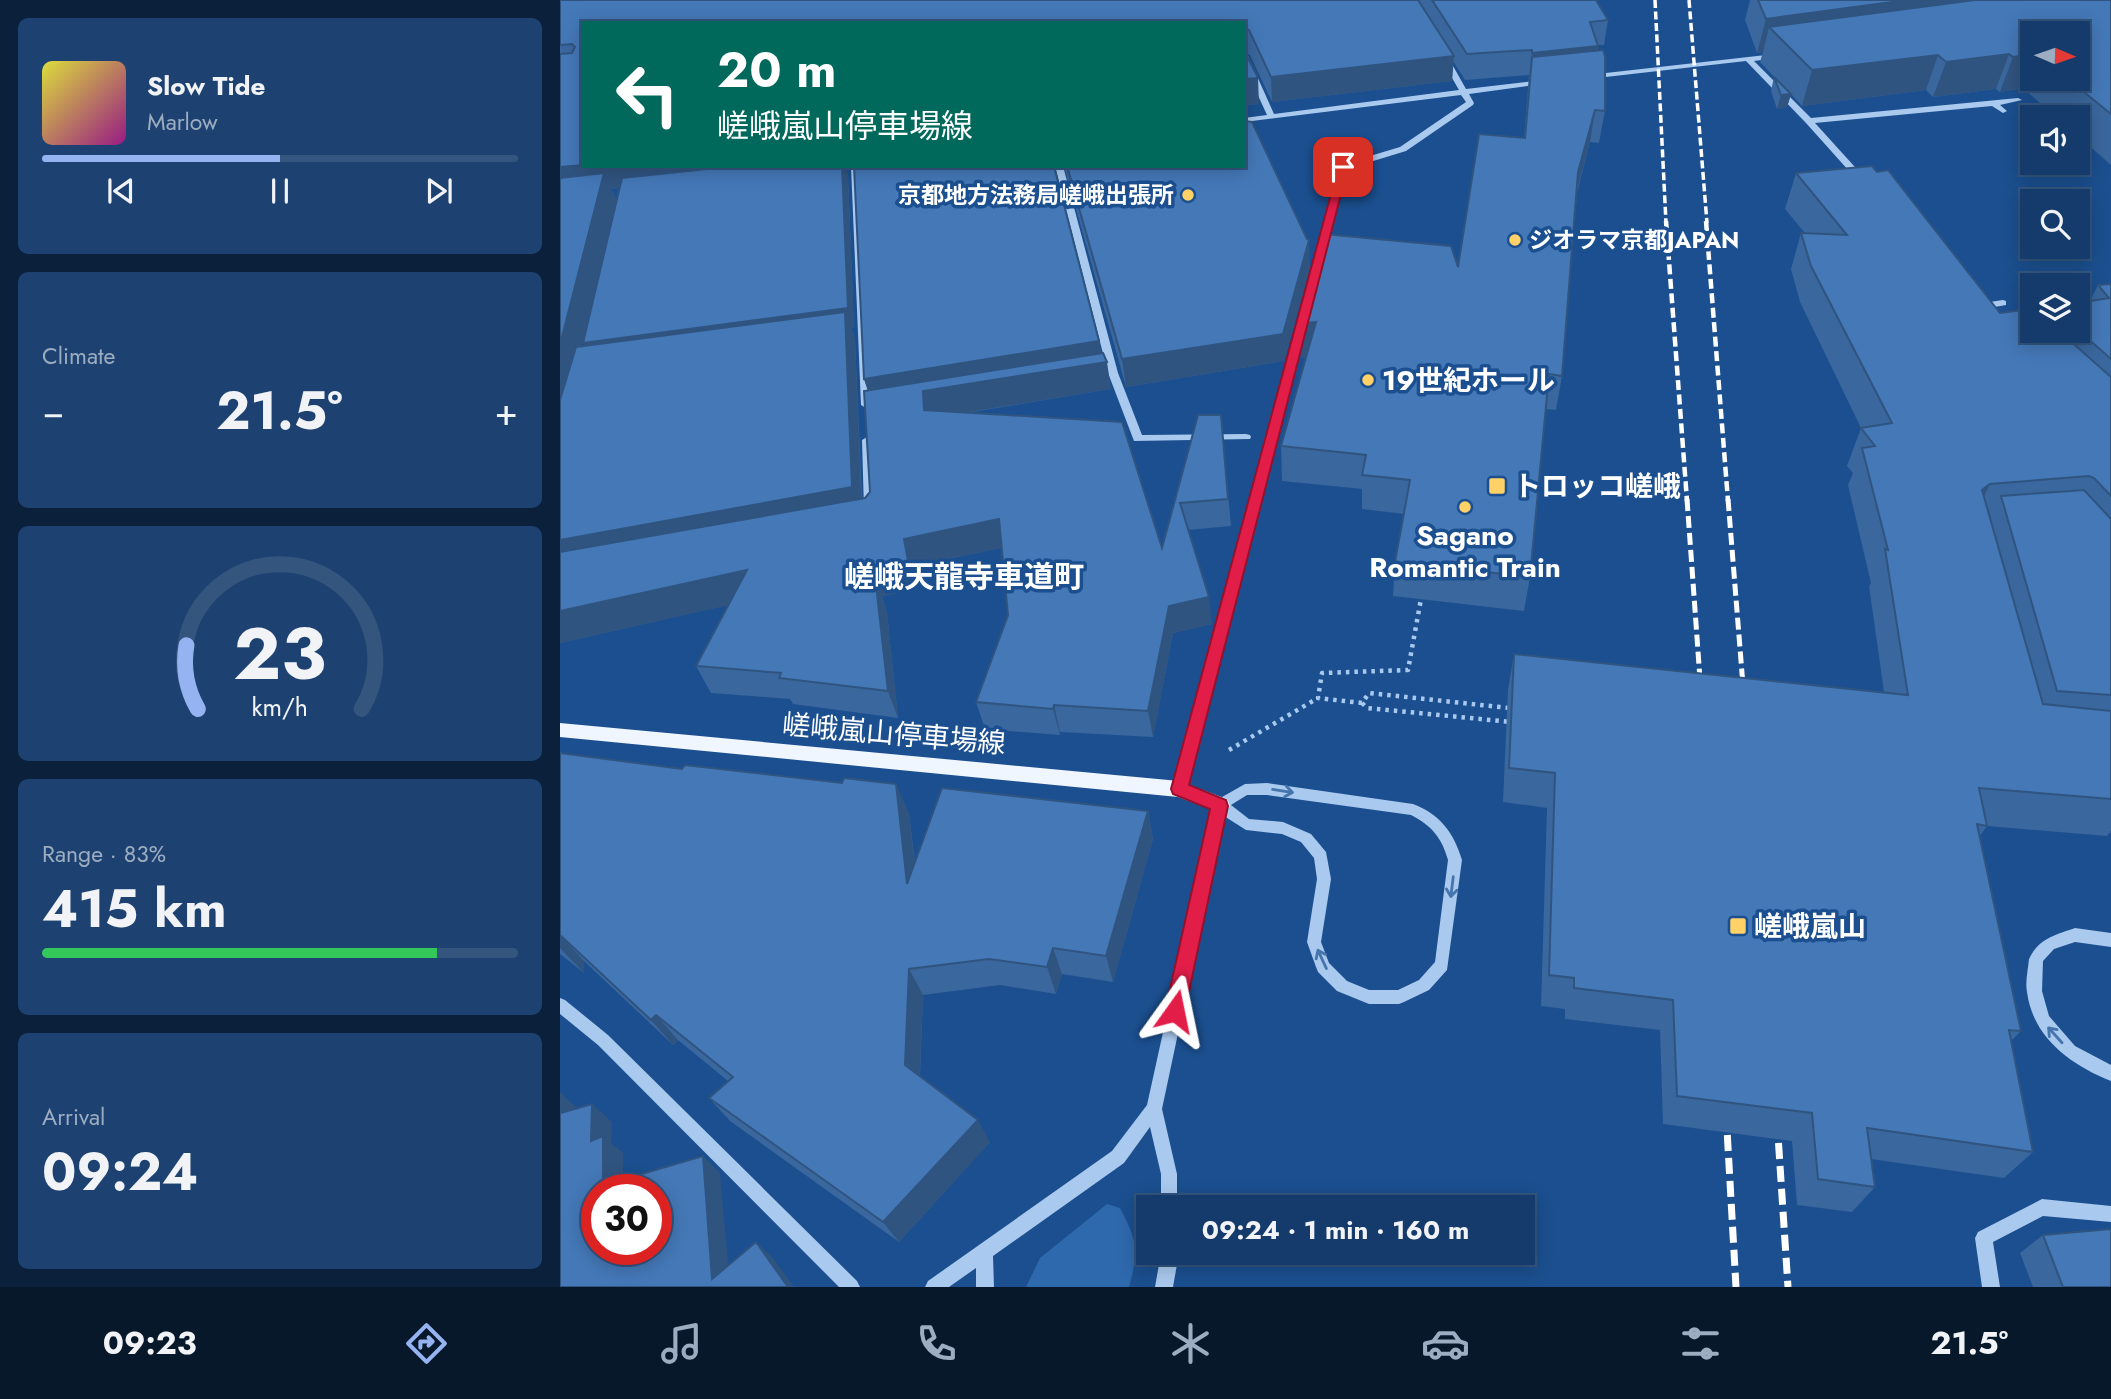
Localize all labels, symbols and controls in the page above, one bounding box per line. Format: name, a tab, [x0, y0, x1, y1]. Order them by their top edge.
north arrow	[2020, 21, 2090, 91]
map controls	[2020, 21, 2090, 343]
text: 20 m	[717, 35, 836, 105]
icon: left	[602, 49, 693, 140]
text: Slow Tide	[147, 67, 266, 105]
text: 嵯峨嵐山停車場線	[717, 103, 973, 149]
text: Marlow	[147, 105, 218, 139]
button: sound	[2020, 105, 2090, 175]
pin	[1313, 137, 1373, 197]
icon: arrive	[1324, 148, 1362, 186]
icon: previous	[102, 172, 140, 210]
icon: pause	[261, 172, 299, 210]
icon: next	[420, 172, 458, 210]
place label: 京都地方法務局嵯峨出張所	[898, 178, 1174, 212]
marker: 京都地方法務局嵯峨出張所	[1180, 187, 1196, 203]
button: search	[2020, 189, 2090, 259]
place label: ジオラマ京都JAPAN	[1529, 223, 1739, 257]
marker: ジオラマ京都JAPAN	[1507, 232, 1523, 248]
button: layers	[2020, 273, 2090, 343]
text: Climate	[42, 339, 115, 373]
place label: 19世紀ホール	[1382, 360, 1555, 401]
marker: 19世紀ホール	[1360, 372, 1376, 388]
text: 21.5°	[216, 373, 343, 449]
text: −	[42, 384, 64, 439]
text: +	[495, 384, 518, 439]
place label: トロッコ嵯峨	[1513, 466, 1681, 507]
marker: トロッコ嵯峨	[1487, 476, 1507, 496]
marker: Sagano Romantic Train	[1457, 499, 1473, 515]
place label: Sagano Romantic Train	[1369, 515, 1561, 588]
district label: 嵯峨天龍寺車道町	[844, 555, 1084, 598]
text: 23	[234, 602, 326, 707]
text: km/h	[252, 689, 308, 725]
street label: 嵯峨嵐山停車場線	[781, 704, 1007, 764]
one-way arrow	[1271, 785, 1294, 798]
text: Range · 83%	[42, 837, 166, 871]
text: 415 km	[42, 871, 227, 947]
one-way arrow	[1445, 875, 1458, 898]
place label: 嵯峨嵐山	[1754, 906, 1866, 947]
marker: 嵯峨嵐山	[1728, 916, 1748, 936]
one-way arrow	[1314, 949, 1328, 970]
position arrow	[1138, 974, 1212, 1048]
one-way arrow	[2047, 1027, 2064, 1044]
text: Arrival	[42, 1100, 105, 1134]
text: 09:24	[42, 1134, 198, 1210]
speed limit sign: 30	[581, 1174, 672, 1265]
text: 09:24 · 1 min · 160 m	[1202, 1211, 1469, 1249]
icon: directions	[402, 1319, 451, 1368]
icon: music	[657, 1319, 706, 1368]
icon: phone	[912, 1319, 961, 1368]
icon: climate	[1166, 1319, 1215, 1368]
icon: car	[1421, 1319, 1470, 1368]
icon: filters	[1676, 1319, 1725, 1368]
text: 09:23	[103, 1320, 197, 1366]
text: 21.5°	[1930, 1320, 2008, 1366]

